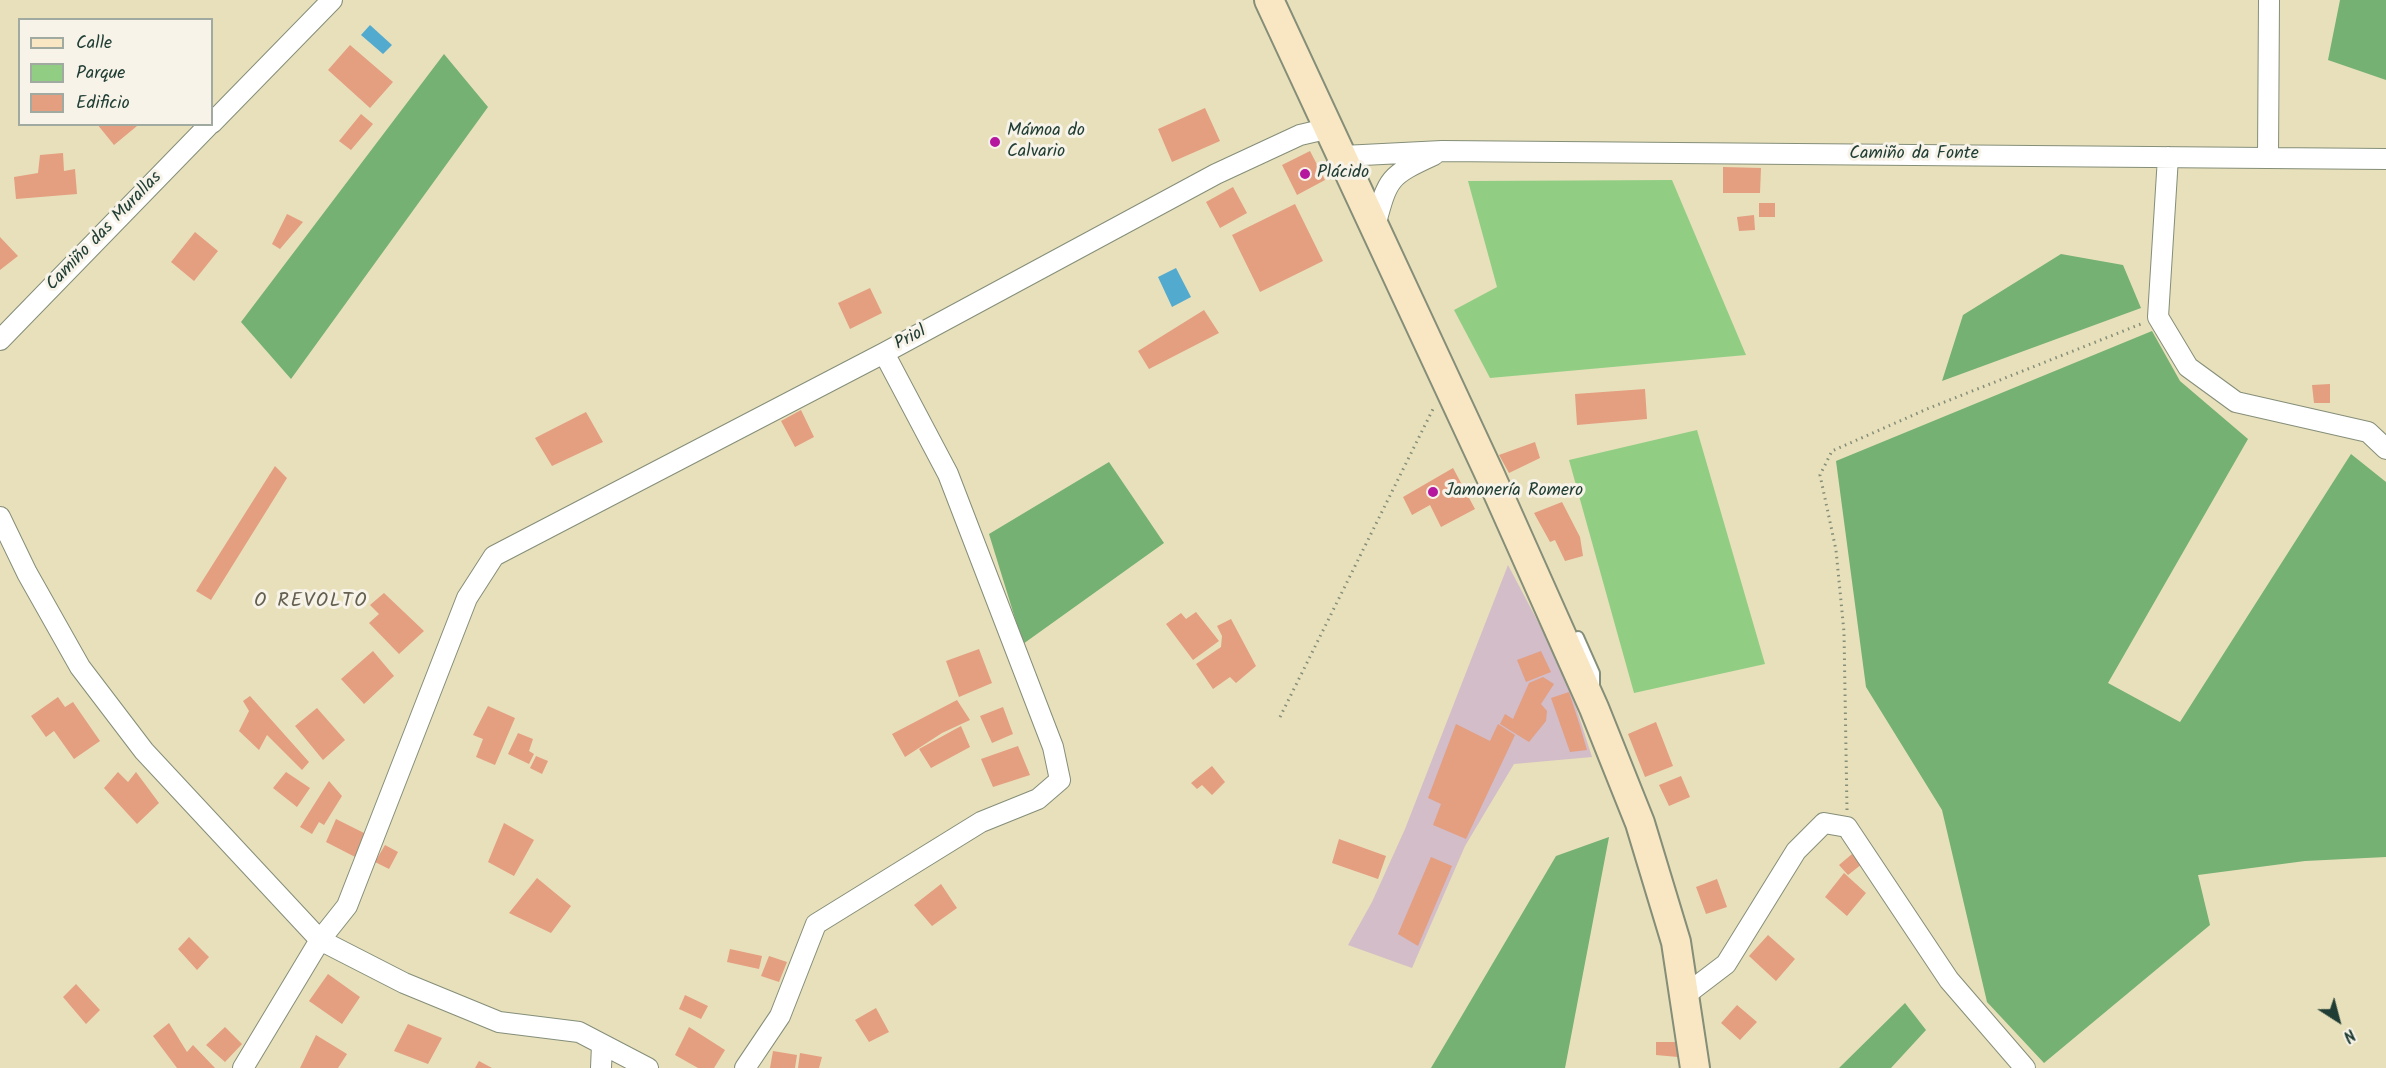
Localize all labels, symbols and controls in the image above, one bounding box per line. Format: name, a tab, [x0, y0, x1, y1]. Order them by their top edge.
legend	[18, 18, 213, 126]
text: Calle	[76, 29, 112, 58]
text: Parque	[76, 59, 125, 88]
text: Edificio	[76, 89, 130, 118]
place label: Mámoa do Calvario	[1007, 121, 1085, 164]
marker: Mámoa do Calvario	[988, 135, 1002, 149]
street label: Camiño da Fonte	[1849, 144, 1979, 166]
place label: Plácido	[1317, 163, 1369, 185]
marker: Plácido	[1298, 167, 1312, 181]
street label: Camiño das Murallas	[43, 168, 167, 296]
street label: Priol	[892, 322, 930, 356]
place label: Jamonería Romero	[1445, 481, 1583, 503]
marker: Jamonería Romero	[1426, 485, 1440, 499]
district label: O REVOLTO	[254, 591, 368, 615]
north arrow	[2308, 990, 2368, 1050]
text: N	[2337, 1022, 2360, 1048]

